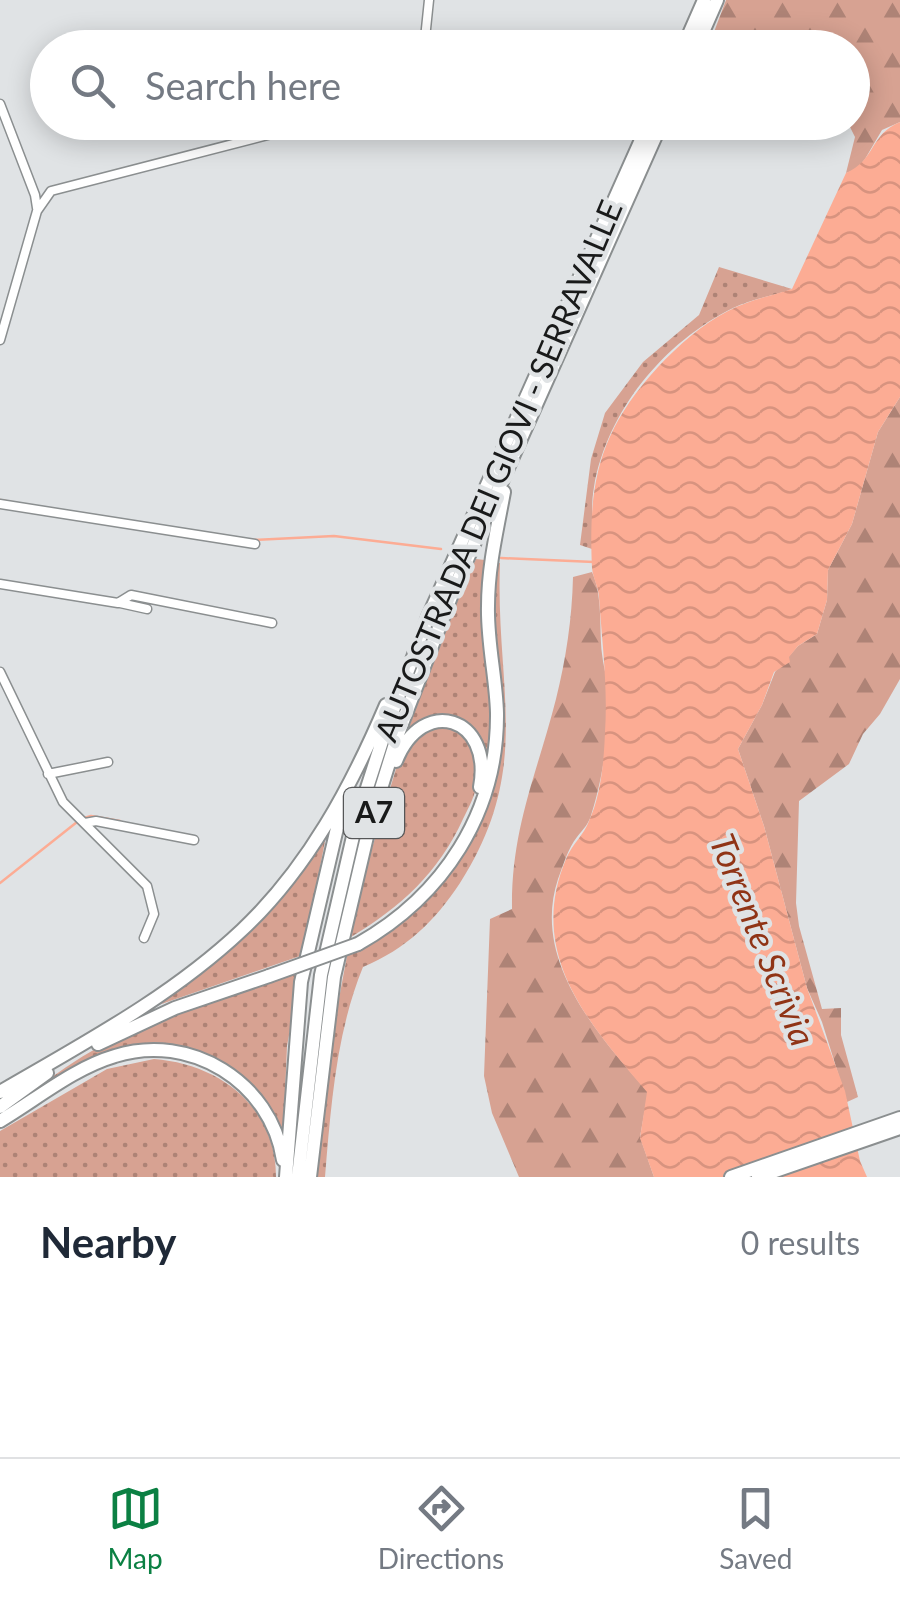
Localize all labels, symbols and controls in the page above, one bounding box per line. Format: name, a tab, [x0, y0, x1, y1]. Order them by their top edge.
search box	[30, 30, 870, 140]
icon: search	[65, 58, 120, 113]
text: Search here	[145, 62, 341, 108]
street label: AUTOSTRADA DEI GIOVI - SERRAVALLE	[366, 194, 630, 747]
road number: A7	[344, 788, 404, 838]
water label: Torrente Scrivia	[702, 827, 825, 1051]
text: Nearby	[40, 1217, 177, 1267]
text: 0 results	[741, 1223, 860, 1262]
tab: Map	[108, 1481, 163, 1575]
tab: Directions	[378, 1481, 504, 1575]
tab: Saved	[719, 1481, 792, 1575]

